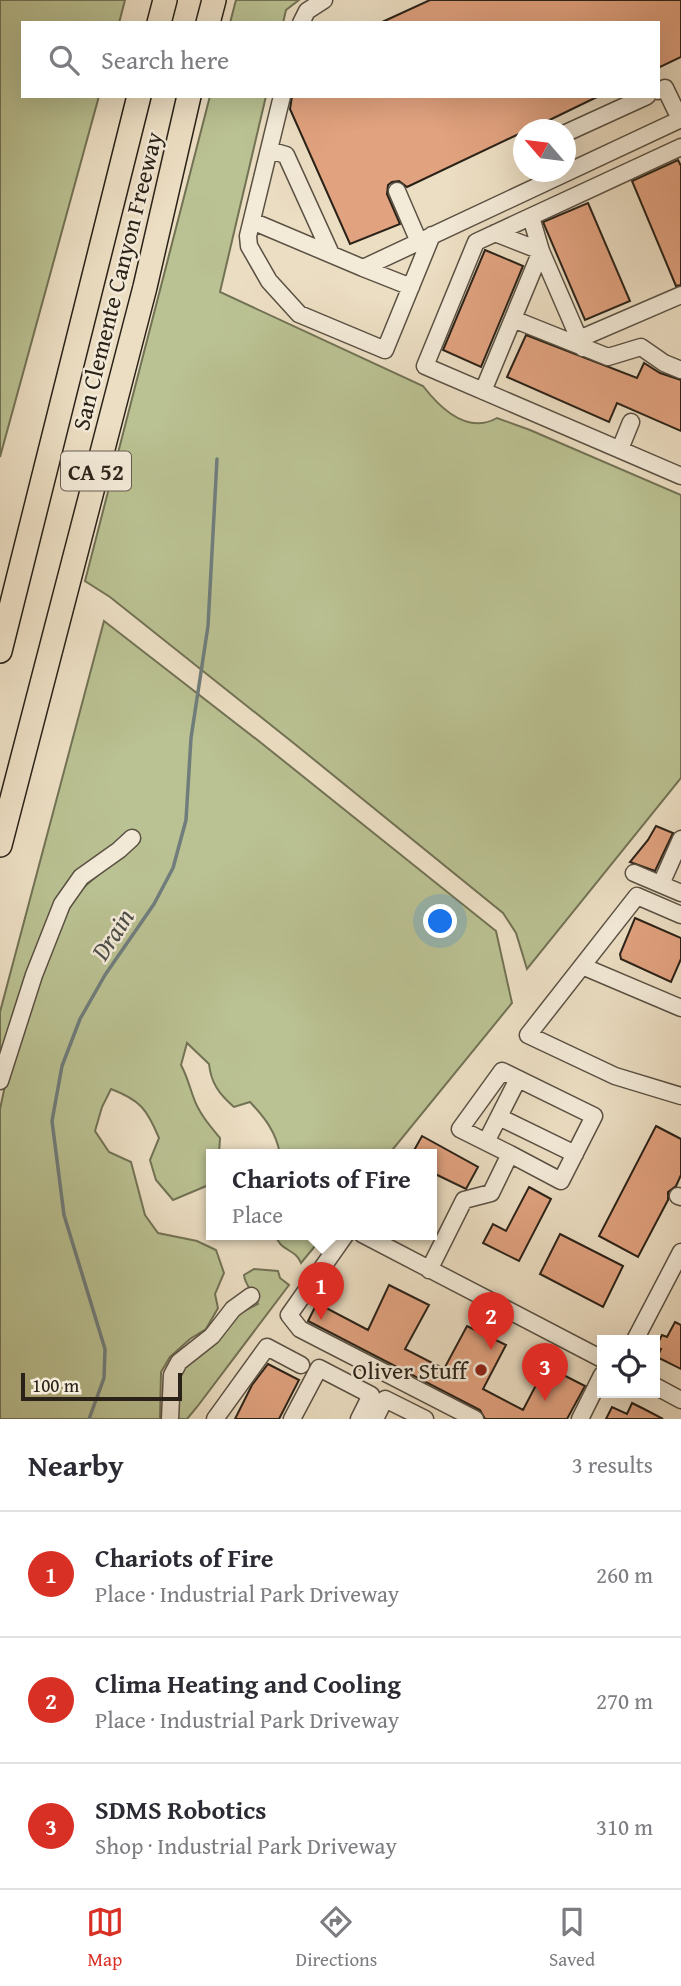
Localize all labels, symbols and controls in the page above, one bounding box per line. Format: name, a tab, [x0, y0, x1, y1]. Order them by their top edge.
search box	[21, 21, 660, 98]
text: Search here	[101, 40, 229, 79]
icon: search	[45, 41, 83, 79]
north arrow	[513, 119, 576, 182]
street label: San Clemente Canyon Freeway	[63, 128, 171, 434]
road number: CA 52	[61, 452, 131, 491]
water label: Drain	[80, 900, 143, 969]
your location	[423, 904, 457, 938]
popup	[206, 1149, 437, 1240]
text: Chariots of Fire	[232, 1159, 411, 1198]
text: Place	[232, 1198, 283, 1231]
pin: 1	[298, 1262, 344, 1320]
pin: 2	[468, 1292, 514, 1350]
map controls	[597, 1335, 660, 1398]
button: locate	[597, 1335, 660, 1398]
pin: 3	[522, 1343, 568, 1401]
place label: Oliver Stuff	[353, 1353, 470, 1388]
marker: Oliver Stuff	[473, 1362, 489, 1378]
scale bar	[21, 1370, 182, 1402]
text: 100 m	[32, 1371, 79, 1399]
text: Nearby	[28, 1443, 124, 1487]
text: 3 results	[572, 1448, 653, 1481]
text: Chariots of Fire	[95, 1538, 273, 1577]
text: 1	[45, 1558, 57, 1591]
text: 260 m	[596, 1558, 653, 1591]
text: Place · Industrial Park Driveway	[95, 1577, 399, 1610]
text: Clima Heating and Cooling	[95, 1664, 401, 1703]
text: 2	[45, 1684, 57, 1717]
text: 270 m	[596, 1684, 653, 1717]
text: Place · Industrial Park Driveway	[95, 1703, 399, 1736]
text: SDMS Robotics	[95, 1790, 266, 1829]
text: 3	[45, 1810, 57, 1843]
text: 310 m	[596, 1810, 653, 1843]
text: Shop · Industrial Park Driveway	[95, 1829, 397, 1862]
tab: Map	[86, 1903, 124, 1973]
tab: Directions	[296, 1903, 377, 1973]
tab: Saved	[549, 1903, 595, 1973]

